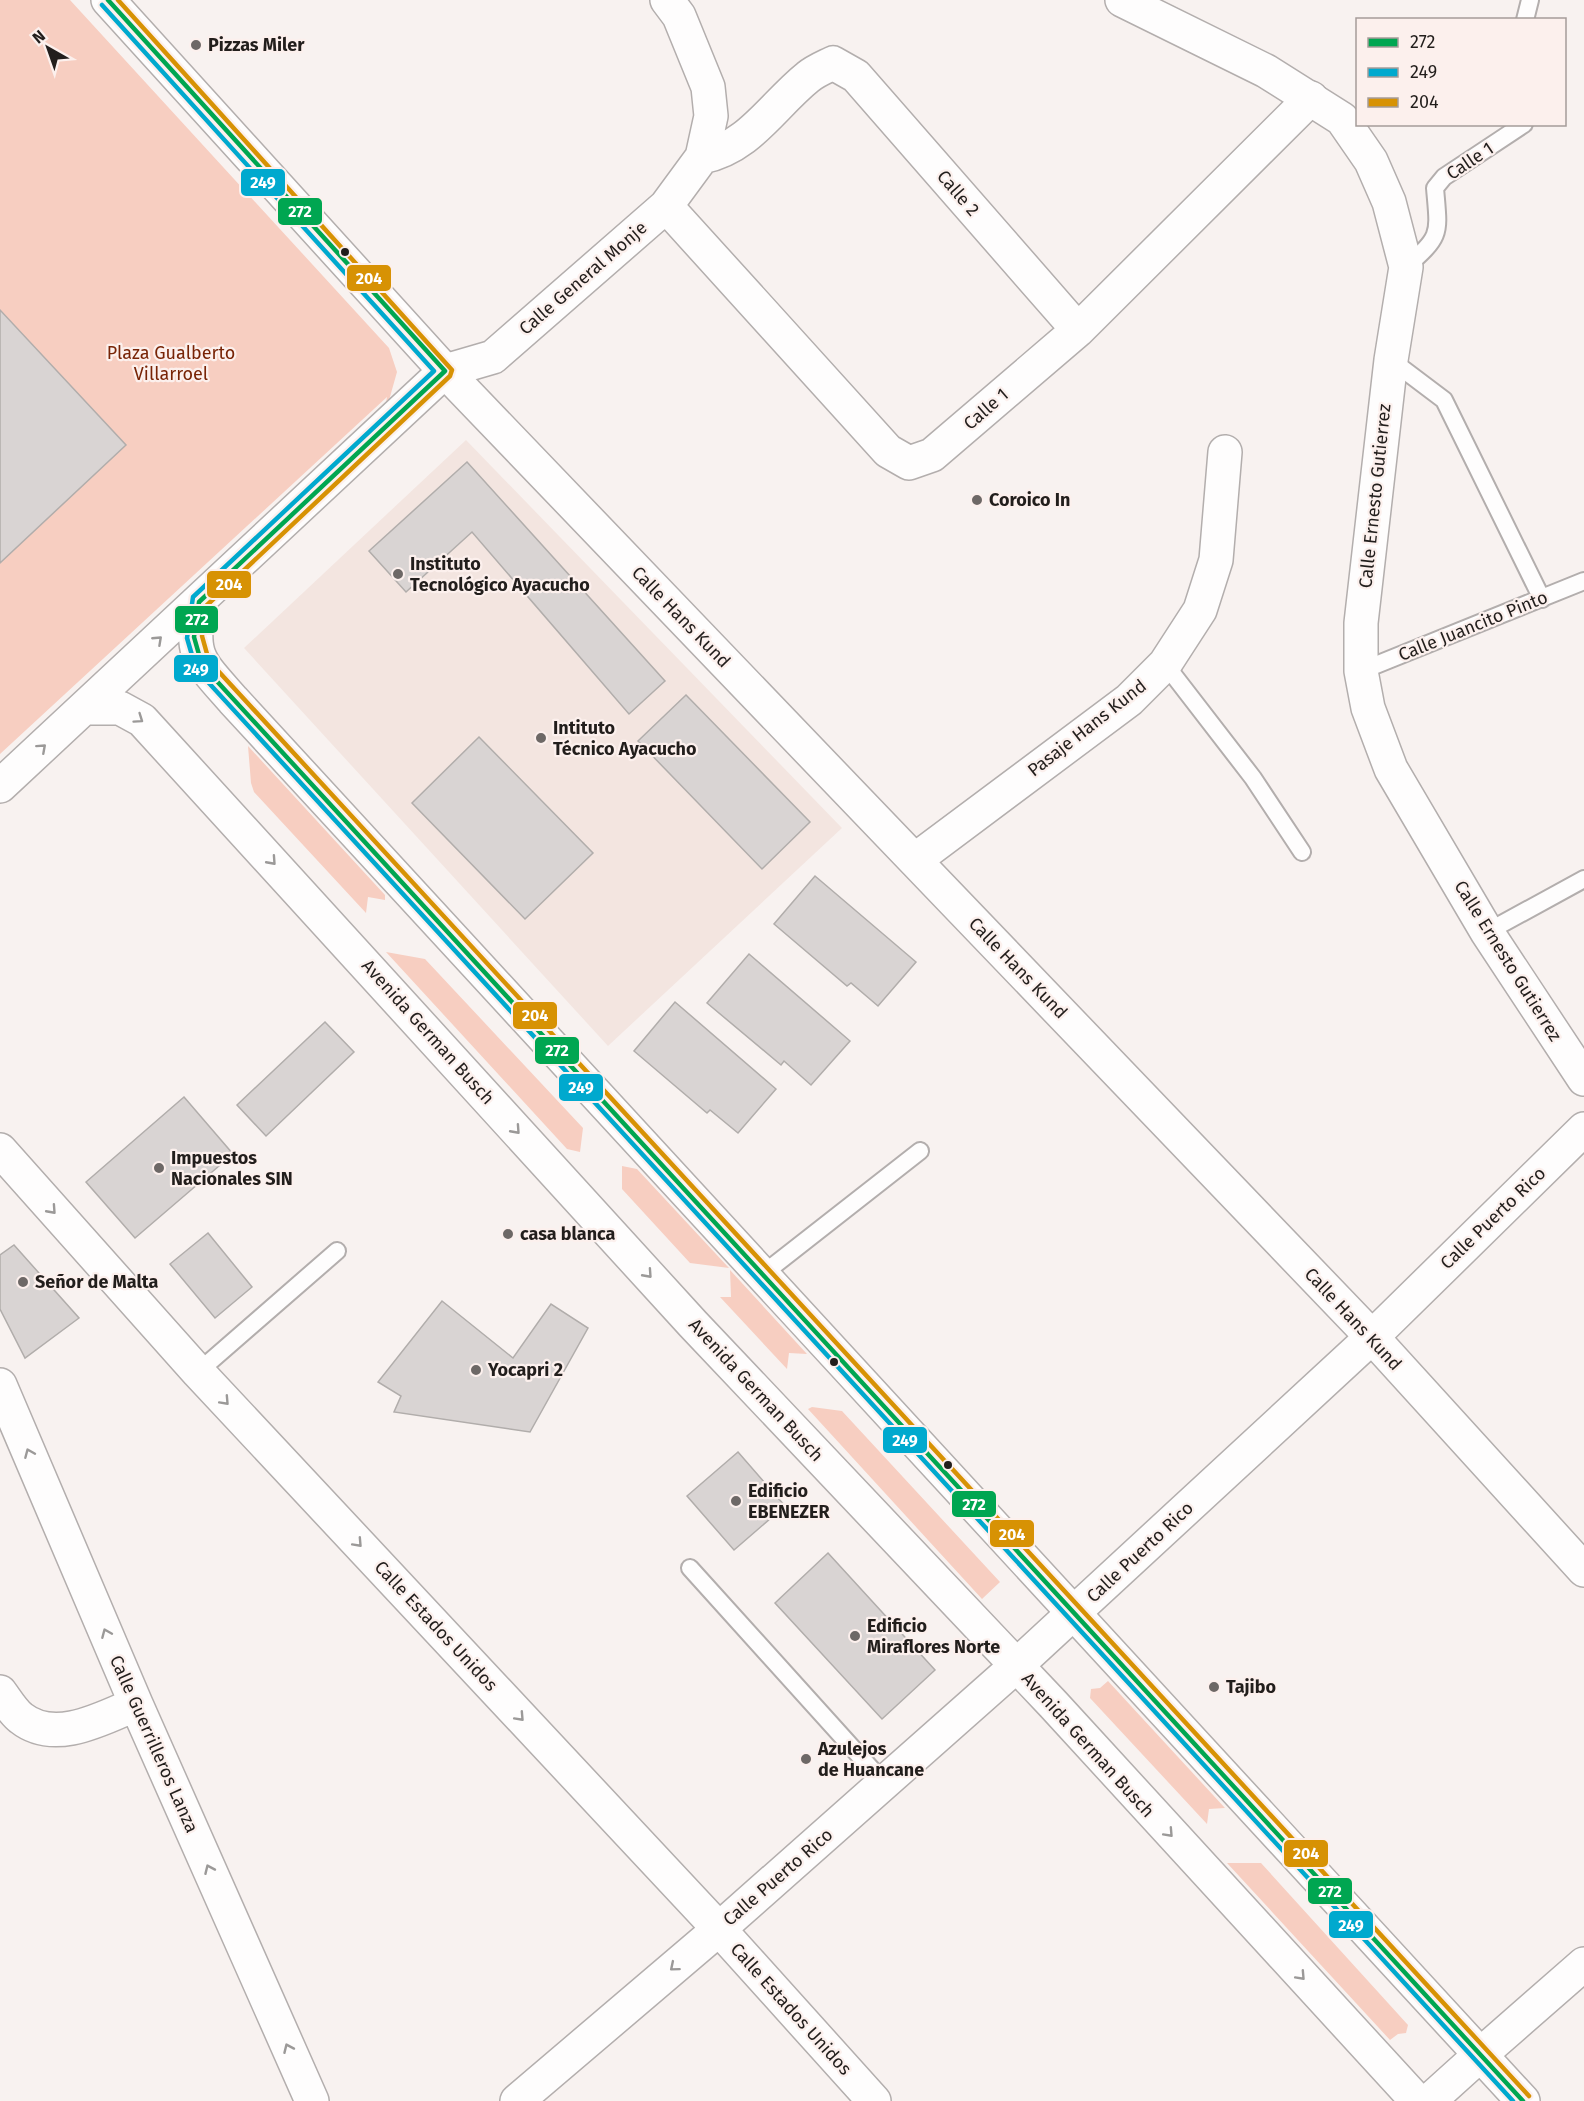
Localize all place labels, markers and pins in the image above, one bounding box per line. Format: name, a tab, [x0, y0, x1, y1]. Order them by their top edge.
place label: Pizzas Miler	[208, 34, 305, 56]
marker: Pizzas Miler	[189, 38, 203, 52]
unlabelled marker	[339, 246, 351, 258]
place label: Coroico In	[989, 489, 1070, 511]
marker: Coroico In	[970, 493, 984, 507]
place label: Instituto Tecnológico Ayacucho	[410, 553, 590, 596]
marker: Instituto Tecnológico Ayacucho	[391, 567, 405, 581]
place label: Intituto Técnico Ayacucho	[553, 717, 696, 760]
marker: Intituto Técnico Ayacucho	[534, 731, 548, 745]
place label: Impuestos Nacionales SIN	[171, 1147, 293, 1190]
marker: Impuestos Nacionales SIN	[152, 1161, 166, 1175]
place label: casa blanca	[520, 1223, 615, 1245]
marker: casa blanca	[501, 1227, 515, 1241]
place label: Señor de Malta	[35, 1271, 159, 1293]
marker: Señor de Malta	[16, 1275, 30, 1289]
unlabelled marker	[828, 1356, 840, 1368]
place label: Yocapri 2	[487, 1359, 563, 1381]
marker: Yocapri 2	[469, 1363, 483, 1377]
unlabelled marker	[942, 1459, 954, 1471]
place label: Edificio EBENEZER	[748, 1480, 831, 1523]
marker: Edificio EBENEZER	[729, 1494, 743, 1508]
place label: Edificio Miraflores Norte	[867, 1615, 1000, 1658]
marker: Edificio Miraflores Norte	[848, 1629, 862, 1643]
place label: Tajibo	[1226, 1676, 1276, 1698]
marker: Tajibo	[1207, 1680, 1221, 1694]
place label: Azulejos de Huancane	[817, 1738, 924, 1781]
marker: Azulejos de Huancane	[799, 1752, 813, 1766]

